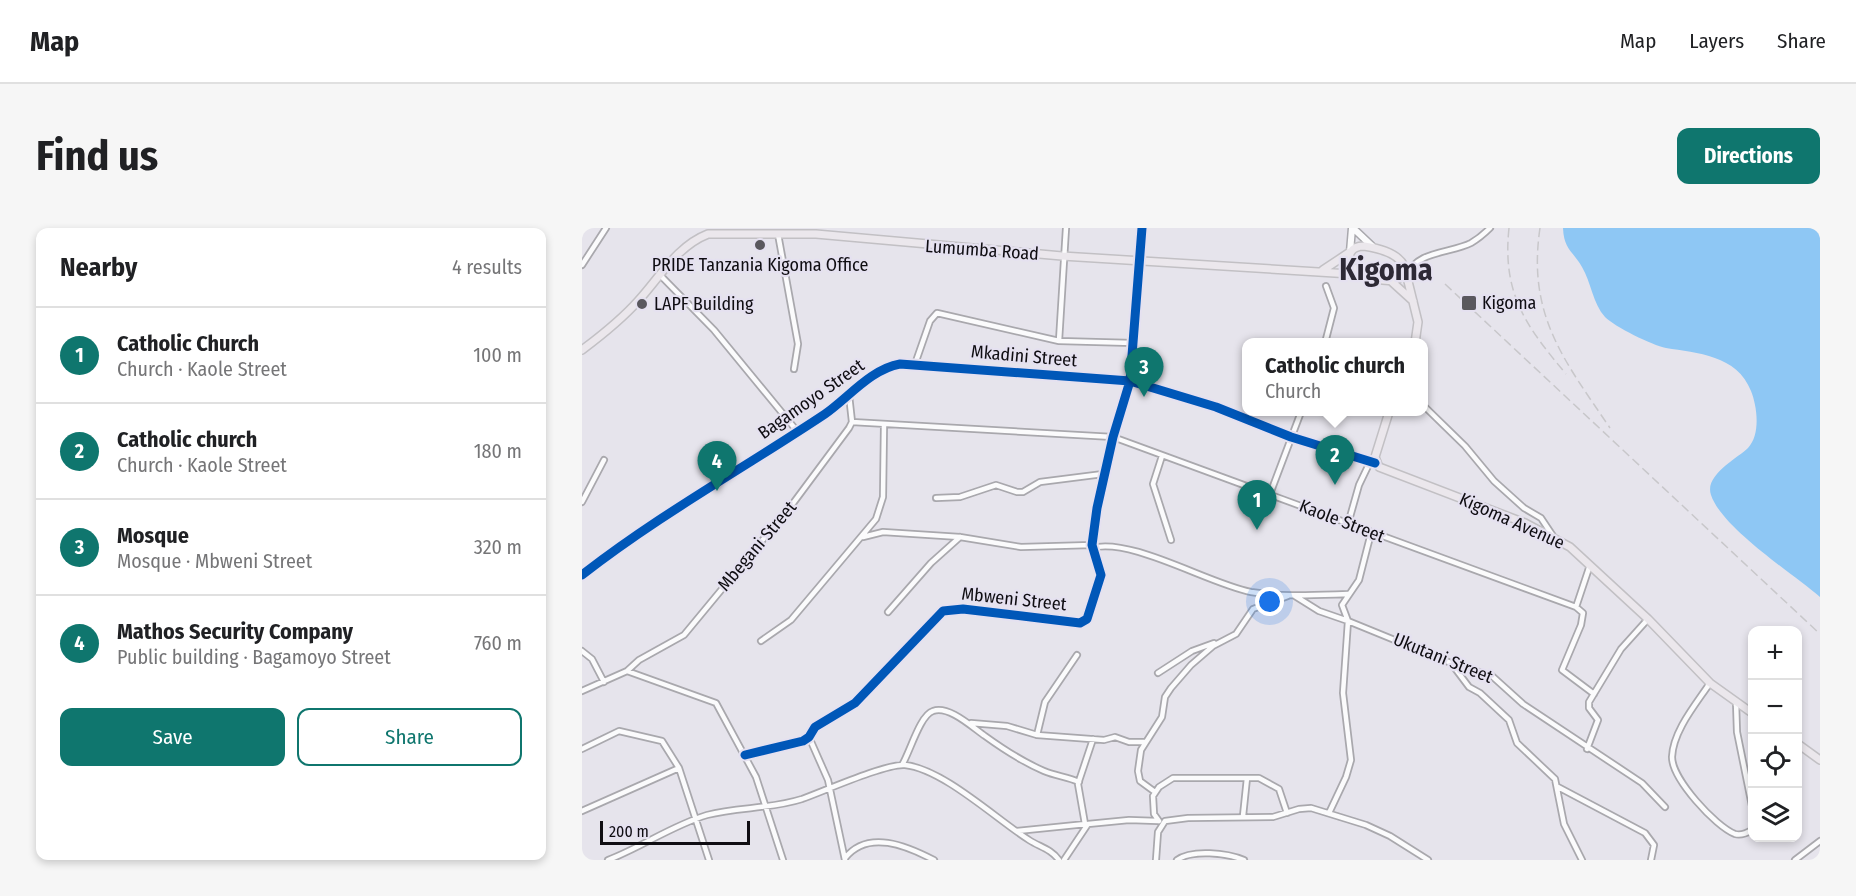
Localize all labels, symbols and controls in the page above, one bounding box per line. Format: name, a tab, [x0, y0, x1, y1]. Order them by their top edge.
text: Map	[30, 25, 79, 58]
text: Map	[1620, 28, 1656, 54]
text: Layers	[1689, 28, 1744, 54]
text: Share	[1777, 28, 1826, 54]
button: Directions	[1677, 128, 1820, 184]
text: Find us	[36, 131, 158, 181]
street label: Lumumba Road	[924, 235, 1040, 265]
marker: PRIDE Tanzania Kigoma Office	[753, 238, 767, 252]
text: Nearby	[60, 252, 137, 283]
district label: Kigoma	[1339, 252, 1433, 288]
place label: PRIDE Tanzania Kigoma Office	[652, 254, 868, 276]
text: 4 results	[452, 255, 522, 279]
place label: Kigoma	[1482, 292, 1537, 314]
place label: LAPF Building	[654, 293, 754, 315]
marker: Kigoma	[1460, 294, 1478, 312]
marker: LAPF Building	[635, 297, 649, 311]
text: Catholic Church	[117, 330, 259, 357]
popup	[1242, 338, 1428, 416]
street label: Mkadini Street	[970, 340, 1078, 372]
text: 1	[75, 343, 84, 367]
text: 100 m	[473, 343, 522, 367]
pin: 3	[1124, 348, 1164, 397]
text: Catholic church	[1265, 352, 1405, 379]
street label: Bagamoyo Street	[754, 354, 868, 444]
text: Church · Kaole Street	[117, 357, 287, 381]
text: Church	[1265, 379, 1321, 403]
text: Catholic church	[117, 426, 257, 453]
pin: 2	[1316, 436, 1354, 485]
text: 2	[75, 439, 84, 463]
text: 180 m	[474, 439, 522, 463]
pin: 4	[698, 442, 736, 491]
text: Church · Kaole Street	[117, 453, 287, 477]
pin: 1	[1238, 480, 1276, 530]
street label: Kigoma Avenue	[1456, 488, 1568, 554]
street label: Kaole Street	[1296, 495, 1388, 547]
street label: Mbegani Street	[713, 496, 801, 595]
text: Mosque	[117, 522, 189, 549]
text: 3	[75, 535, 84, 559]
text: 320 m	[474, 535, 522, 559]
text: Mosque · Mbweni Street	[117, 549, 312, 573]
street label: Mbweni Street	[960, 583, 1068, 615]
your location	[1255, 587, 1284, 616]
text: Mathos Security Company	[117, 618, 353, 645]
map controls	[1748, 626, 1802, 842]
button: +	[1748, 626, 1802, 680]
street label: Ukutani Street	[1390, 628, 1496, 688]
text: 4	[74, 631, 85, 655]
text: 760 m	[474, 631, 522, 655]
text: Public building · Bagamoyo Street	[117, 645, 391, 669]
button: −	[1748, 680, 1802, 734]
button: Save	[60, 708, 285, 766]
button: Share	[297, 708, 522, 766]
button: locate	[1748, 734, 1802, 788]
button: layers	[1748, 788, 1802, 842]
scale bar	[600, 818, 750, 846]
text: 200 m	[609, 822, 649, 841]

